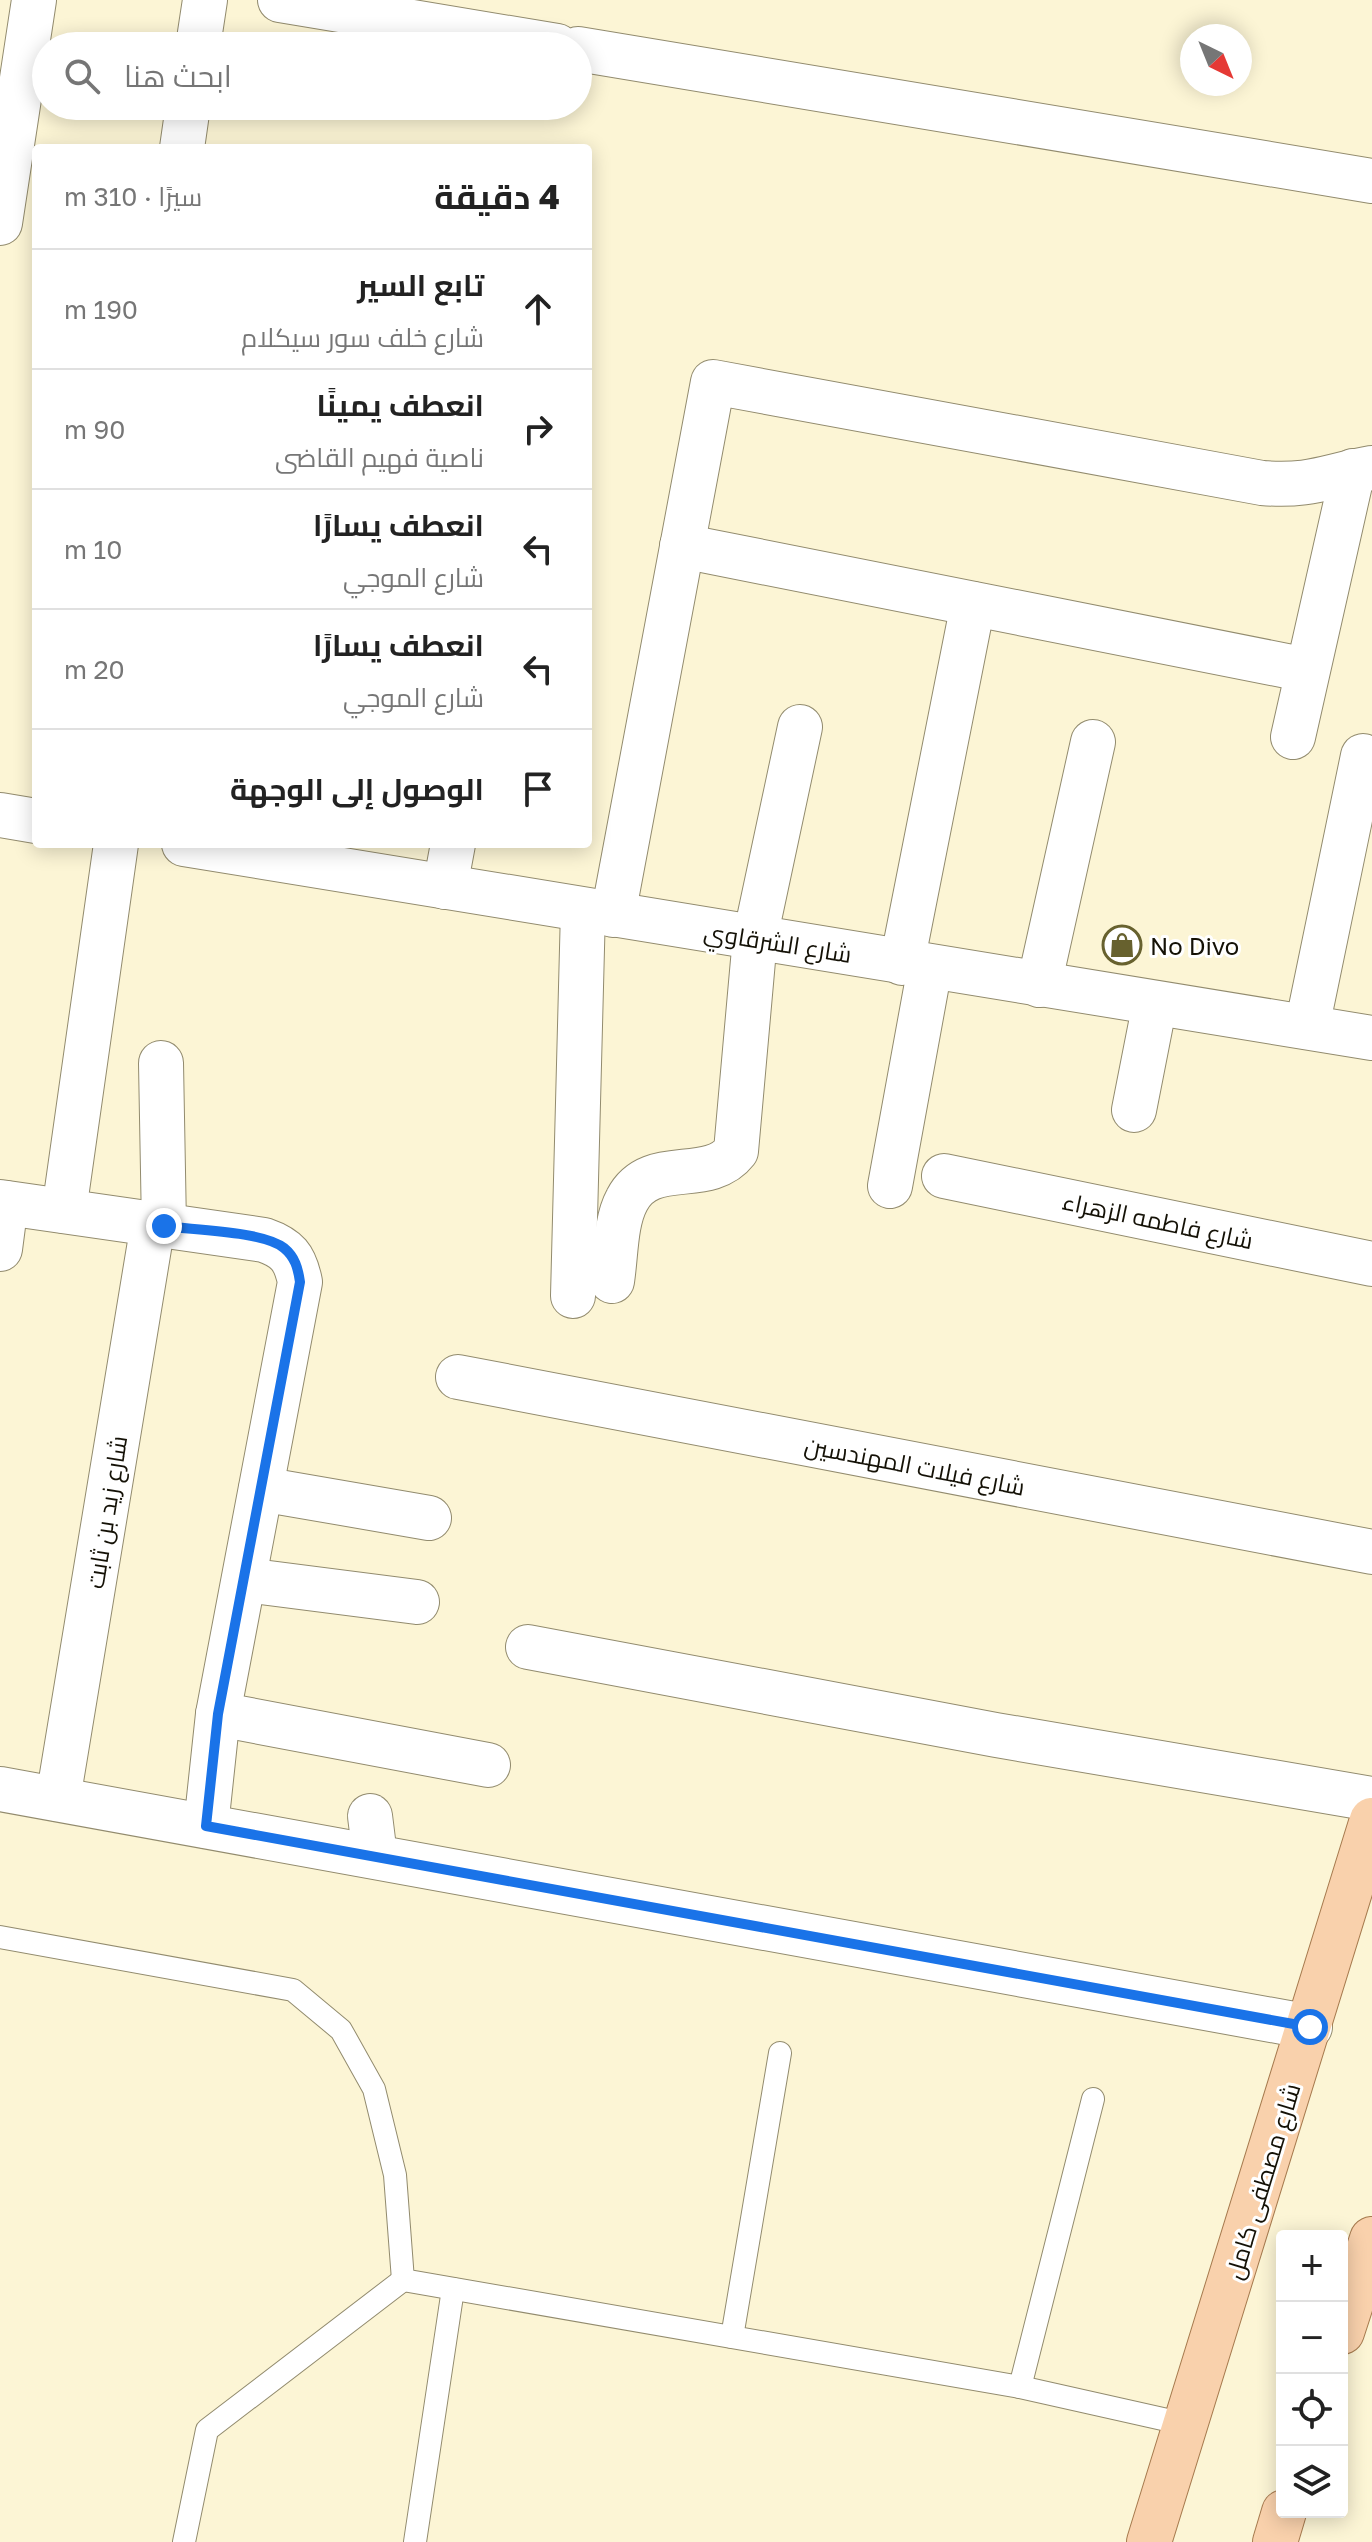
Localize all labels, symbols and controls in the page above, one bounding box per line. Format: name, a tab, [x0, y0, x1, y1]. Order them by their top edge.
north arrow	[1180, 24, 1252, 96]
search box	[32, 32, 592, 120]
icon: search	[60, 54, 104, 98]
text: ابحث هنا	[124, 58, 232, 94]
text: 4 دقيقة	[434, 176, 560, 216]
text: سيرًا · 310 m	[64, 181, 202, 212]
text: تابع السير	[357, 267, 484, 303]
icon: ahead	[516, 287, 560, 331]
text: 190 m	[64, 294, 138, 325]
text: شارع خلف سور سيكلام	[241, 322, 484, 353]
text: انعطف يمينًا	[317, 387, 484, 423]
icon: right	[516, 407, 560, 451]
text: 90 m	[64, 414, 125, 445]
text: ناصية فهيم القاضى	[275, 442, 484, 473]
text: انعطف يسارًا	[313, 507, 484, 543]
icon: left	[516, 527, 560, 571]
text: 10 m	[64, 534, 122, 565]
text: شارع الموجي	[343, 562, 484, 593]
text: انعطف يسارًا	[313, 627, 484, 663]
icon: left	[516, 647, 560, 691]
text: 20 m	[64, 654, 125, 685]
text: شارع الموجي	[343, 682, 484, 713]
icon: arrive	[516, 767, 560, 811]
text: الوصول إلى الوجهة	[230, 771, 484, 807]
street label: شارع الشرقاوي	[701, 916, 854, 973]
shop icon: No Divo	[1101, 924, 1143, 966]
place label: No Divo	[1150, 931, 1239, 960]
street label: شارع فاطمه الزهراء	[1059, 1186, 1256, 1257]
route end	[146, 1208, 182, 1244]
street label: شارع فيلات المهندسين	[802, 1429, 1028, 1504]
street label: شارع زيد بن ثابت	[80, 1433, 135, 1591]
route start	[1292, 2009, 1328, 2045]
street label: شارع مصطفى كامل	[1218, 2080, 1308, 2283]
map controls	[1276, 2230, 1348, 2518]
button: +	[1276, 2230, 1348, 2302]
button: −	[1276, 2302, 1348, 2374]
button: locate	[1276, 2374, 1348, 2446]
button: layers	[1276, 2446, 1348, 2518]

